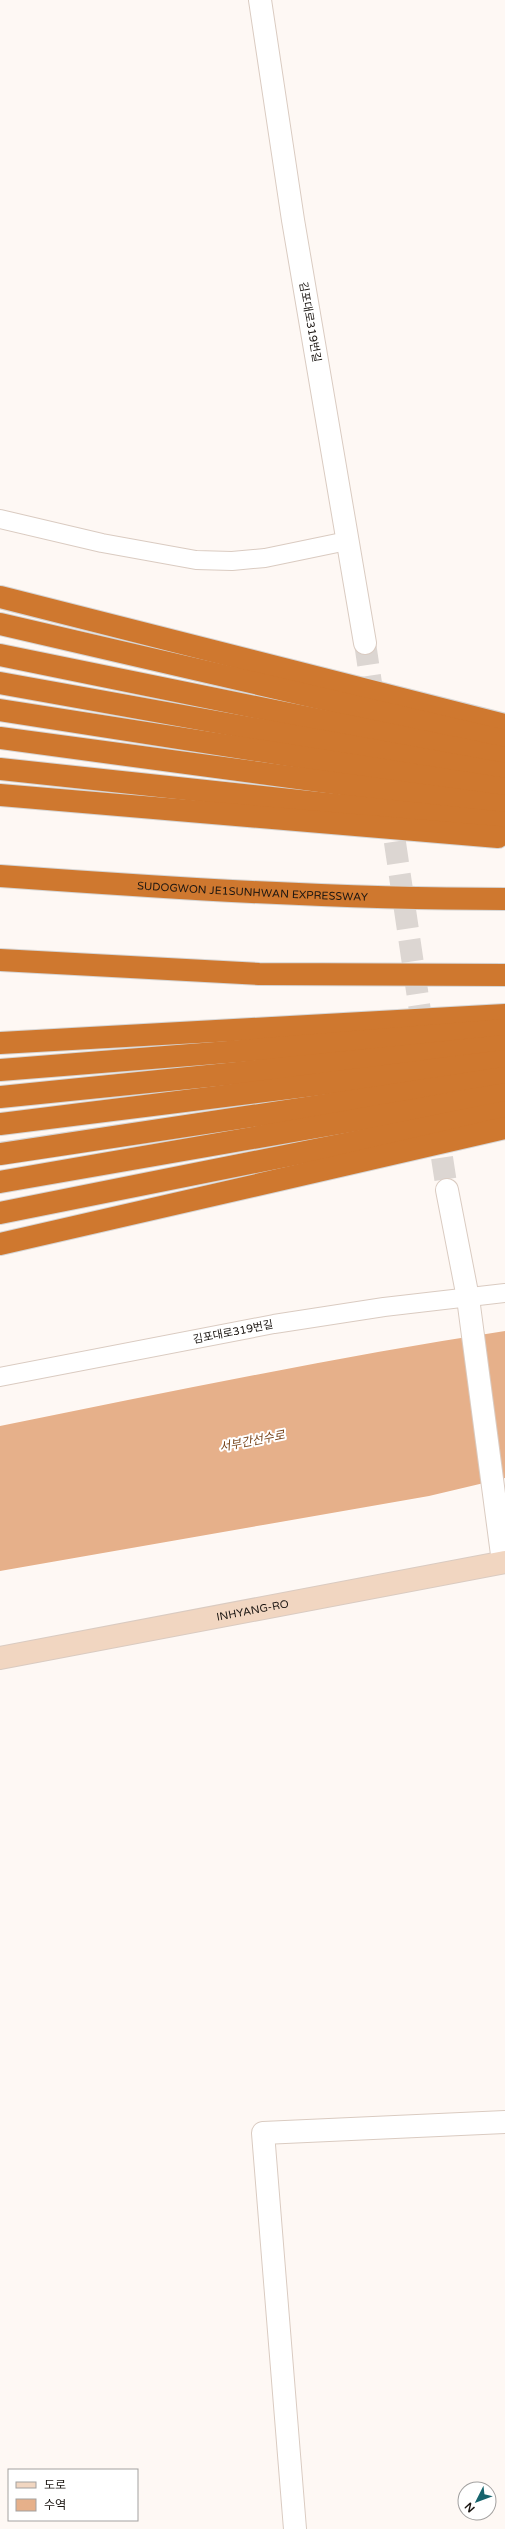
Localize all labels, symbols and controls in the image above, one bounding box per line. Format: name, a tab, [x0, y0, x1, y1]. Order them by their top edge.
street label: 김포대로319번길	[297, 281, 323, 363]
street label: SUDOGWON JE1SUNHWAN EXPRESSWAY	[137, 879, 368, 903]
street label: 김포대로319번길	[192, 1318, 274, 1346]
water label: 서부간선수로	[218, 1428, 287, 1454]
street label: INHYANG-RO	[215, 1597, 290, 1623]
legend	[8, 2469, 138, 2521]
text: 도로	[44, 2478, 66, 2492]
north arrow	[457, 2481, 497, 2521]
text: 수역	[44, 2498, 66, 2512]
text: N	[462, 2500, 478, 2515]

